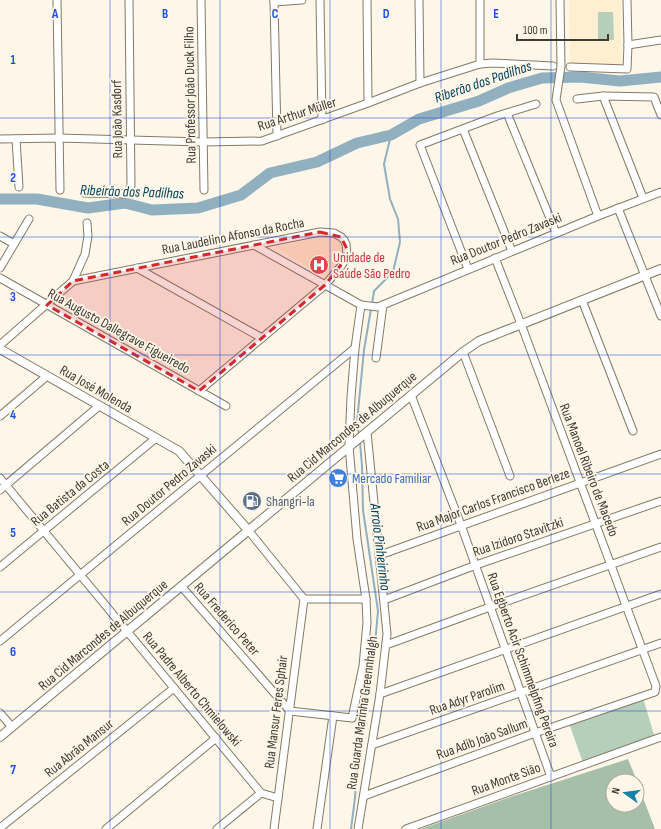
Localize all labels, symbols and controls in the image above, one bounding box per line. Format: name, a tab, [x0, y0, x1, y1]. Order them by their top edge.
text: A	[51, 6, 59, 22]
text: B	[162, 6, 168, 22]
text: C	[272, 6, 279, 22]
text: D	[383, 6, 390, 22]
text: E	[493, 6, 499, 22]
scale bar	[517, 16, 608, 42]
text: 100 m	[523, 23, 548, 38]
street label: Rua Professor João Duck Filho	[180, 26, 200, 164]
text: 1	[10, 52, 16, 68]
water label: Riberão dos Padilhas	[432, 56, 535, 107]
street label: Rua João Kasdorf	[108, 79, 126, 158]
street label: Rua Arthur Müller	[255, 93, 339, 135]
text: 2	[10, 170, 16, 186]
water label: Ribeirão dos Padilhas	[80, 181, 185, 203]
street label: Rua Doutor Pedro Zavaski	[448, 209, 564, 269]
street label: Rua Laudelino Afonso da Rocha	[160, 214, 306, 258]
place label: Unidade de Saúde São Pedro	[333, 249, 411, 282]
hospital icon: Unidade de Saúde São Pedro	[308, 254, 330, 276]
street label: Rua Augusto Dallegrave Figueiredo	[45, 285, 193, 377]
text: 3	[10, 289, 16, 305]
street label: Rua José Molenda	[57, 361, 135, 417]
street label: Rua Cid Marcondes de Albuquerque	[284, 368, 420, 486]
street label: Rua Manoel Ribeiro de Macedo	[556, 401, 622, 539]
text: 4	[10, 407, 16, 423]
street label: Rua Doutor Pedro Zavaski	[118, 440, 220, 530]
street label: Rua Batista da Costa	[27, 456, 113, 530]
street label: Rua Major Carlos Francisco Berleze	[414, 464, 572, 536]
supermarket icon: Mercado Familiar	[327, 467, 349, 489]
place label: Mercado Familiar	[352, 470, 431, 487]
fuel station icon: Shangri-la	[241, 490, 263, 512]
place label: Shangri-la	[266, 493, 315, 510]
water label: Arroio Pinheirinho	[365, 501, 395, 592]
street label: Rua Izidoro Stavitzki	[470, 514, 566, 560]
text: 5	[10, 525, 16, 541]
street label: Rua Egberto Acir Schimmelpfing Pereira	[483, 570, 563, 750]
street label: Rua Cid Marcondes de Albuquerque	[35, 576, 171, 694]
street label: Rua Frederico Peter	[191, 579, 263, 659]
street label: Rua Padre Alberto Chmielowski	[139, 628, 245, 750]
street label: Rua Guarda Marinha Greennhalgh	[343, 635, 381, 791]
text: 6	[10, 644, 16, 660]
street label: Rua Mansur Feres Sphair	[261, 654, 291, 770]
street label: Rua Adyr Parolim	[427, 677, 507, 719]
street label: Rua Abrão Mansur	[41, 715, 117, 781]
street label: Rua Adib João Sallum	[434, 715, 530, 763]
street label: Rua Monte Sião	[469, 759, 543, 799]
text: 7	[10, 762, 16, 778]
north arrow	[605, 773, 645, 813]
text: N	[609, 786, 623, 795]

